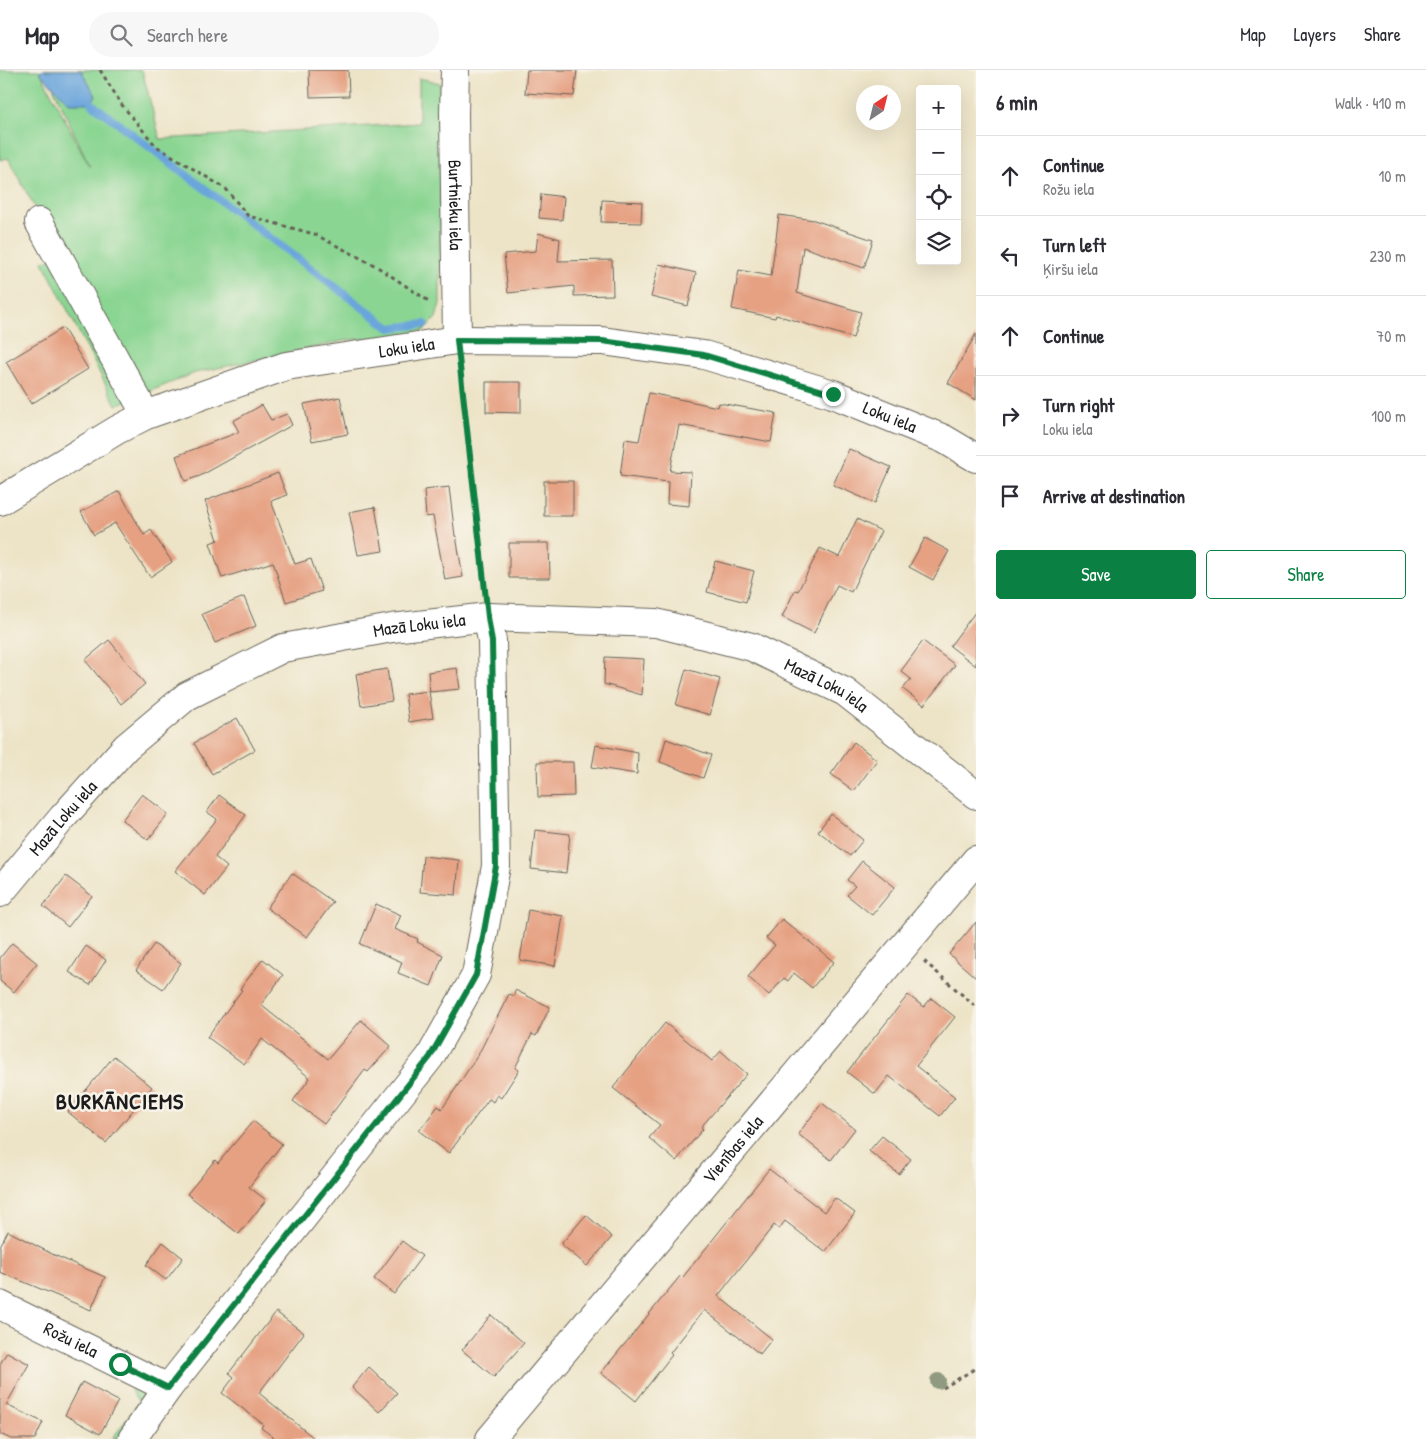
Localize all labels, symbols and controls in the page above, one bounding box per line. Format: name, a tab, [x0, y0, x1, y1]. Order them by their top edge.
search box	[89, 12, 439, 57]
text: Map	[25, 19, 59, 51]
icon: search	[107, 21, 135, 49]
text: Search here	[147, 22, 228, 48]
text: Map	[1240, 22, 1266, 47]
text: Layers	[1294, 22, 1336, 47]
text: Share	[1364, 22, 1401, 47]
north arrow	[856, 85, 901, 130]
map controls	[916, 85, 961, 265]
button: +	[916, 85, 961, 130]
text: 6 min	[996, 88, 1038, 117]
text: Walk · 410 m	[1335, 92, 1406, 114]
button: −	[916, 130, 961, 175]
text: Continue	[1043, 152, 1104, 178]
street label: Burtnieku iela	[443, 159, 469, 251]
icon: ahead	[996, 162, 1024, 190]
text: 10 m	[1378, 165, 1406, 187]
button: locate	[916, 175, 961, 220]
text: Rožu iela	[1043, 178, 1094, 200]
button: layers	[916, 220, 961, 265]
text: Turn left	[1043, 232, 1106, 258]
icon: left	[996, 242, 1024, 270]
text: 230 m	[1370, 245, 1406, 267]
text: Ķiršu iela	[1043, 258, 1098, 280]
icon: ahead	[996, 322, 1024, 350]
text: Continue	[1043, 323, 1104, 349]
text: 70 m	[1376, 325, 1406, 347]
street label: Loku iela	[377, 331, 436, 364]
route end	[822, 383, 845, 406]
text: Turn right	[1043, 392, 1114, 418]
street label: Loku iela	[860, 395, 921, 439]
icon: right	[996, 402, 1024, 430]
text: 100 m	[1371, 405, 1406, 427]
text: Loku iela	[1043, 418, 1093, 440]
icon: arrive	[996, 482, 1024, 510]
text: Arrive at destination	[1043, 483, 1185, 509]
button: Save	[996, 550, 1196, 599]
button: Share	[1206, 550, 1406, 599]
street label: Mazā Loku iela	[371, 607, 467, 643]
street label: Mazā Loku iela	[780, 652, 874, 718]
street label: Mazā Loku iela	[23, 774, 102, 861]
district label: BURKĀNCIEMS	[56, 1086, 184, 1116]
street label: Vienības iela	[697, 1110, 769, 1189]
street label: Rožu iela	[40, 1316, 102, 1364]
route start	[109, 1353, 132, 1376]

